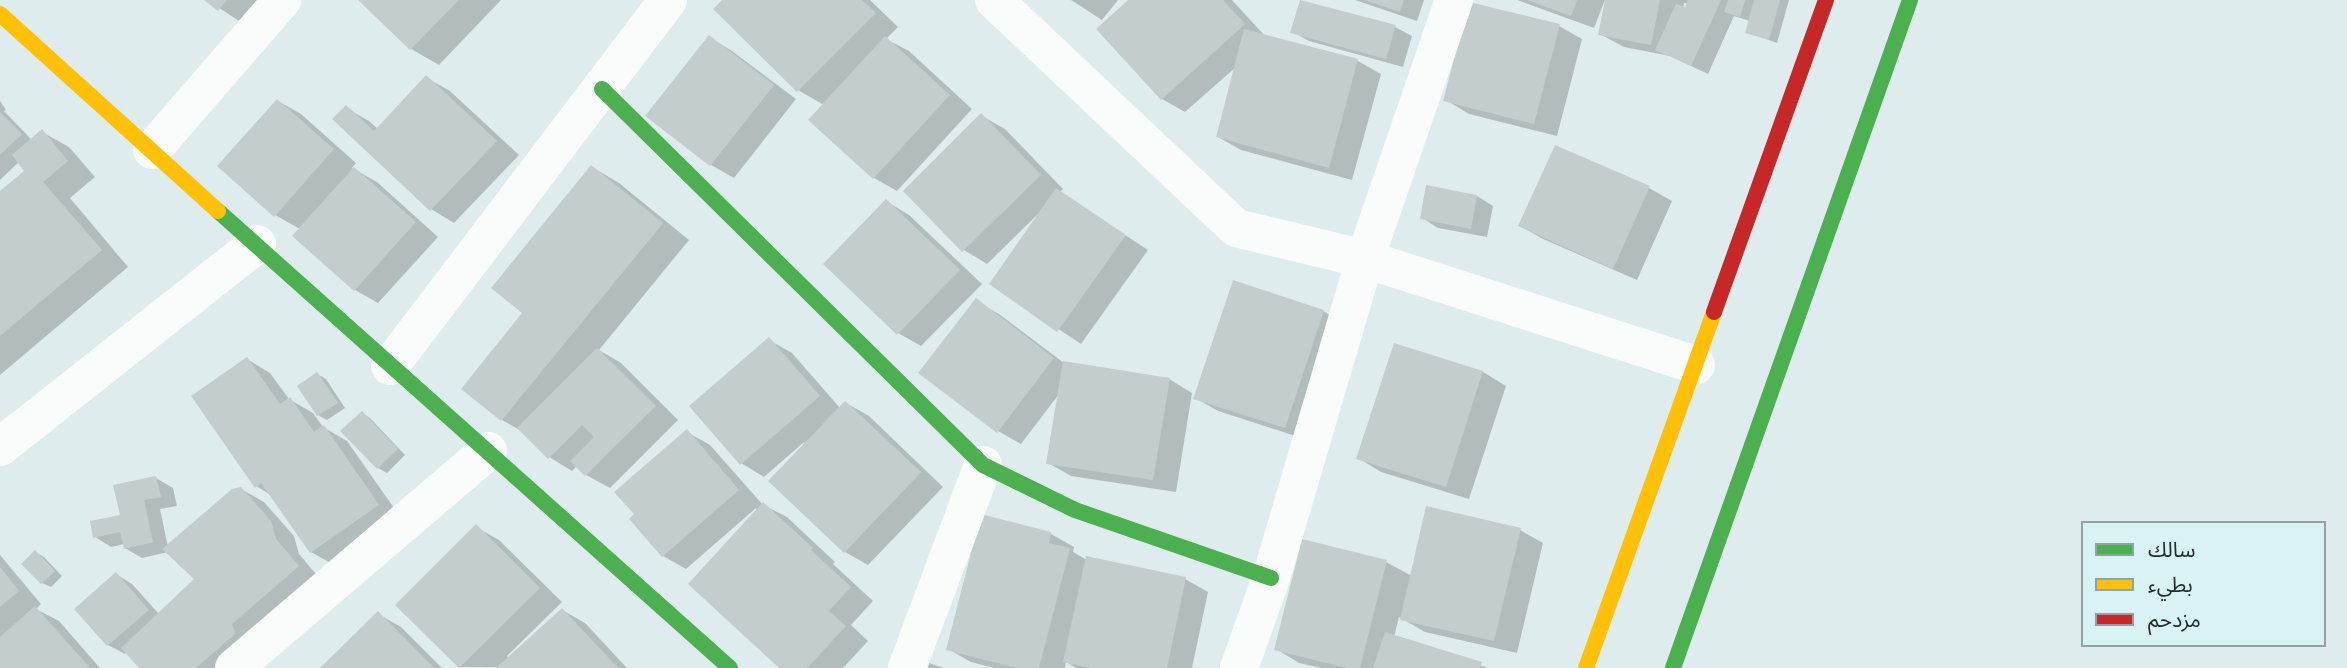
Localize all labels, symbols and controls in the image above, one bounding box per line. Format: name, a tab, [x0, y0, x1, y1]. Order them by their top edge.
legend	[2081, 521, 2326, 647]
text: سالك	[2148, 538, 2195, 562]
text: بطيء	[2148, 573, 2193, 597]
text: مزدحم	[2148, 608, 2201, 632]

